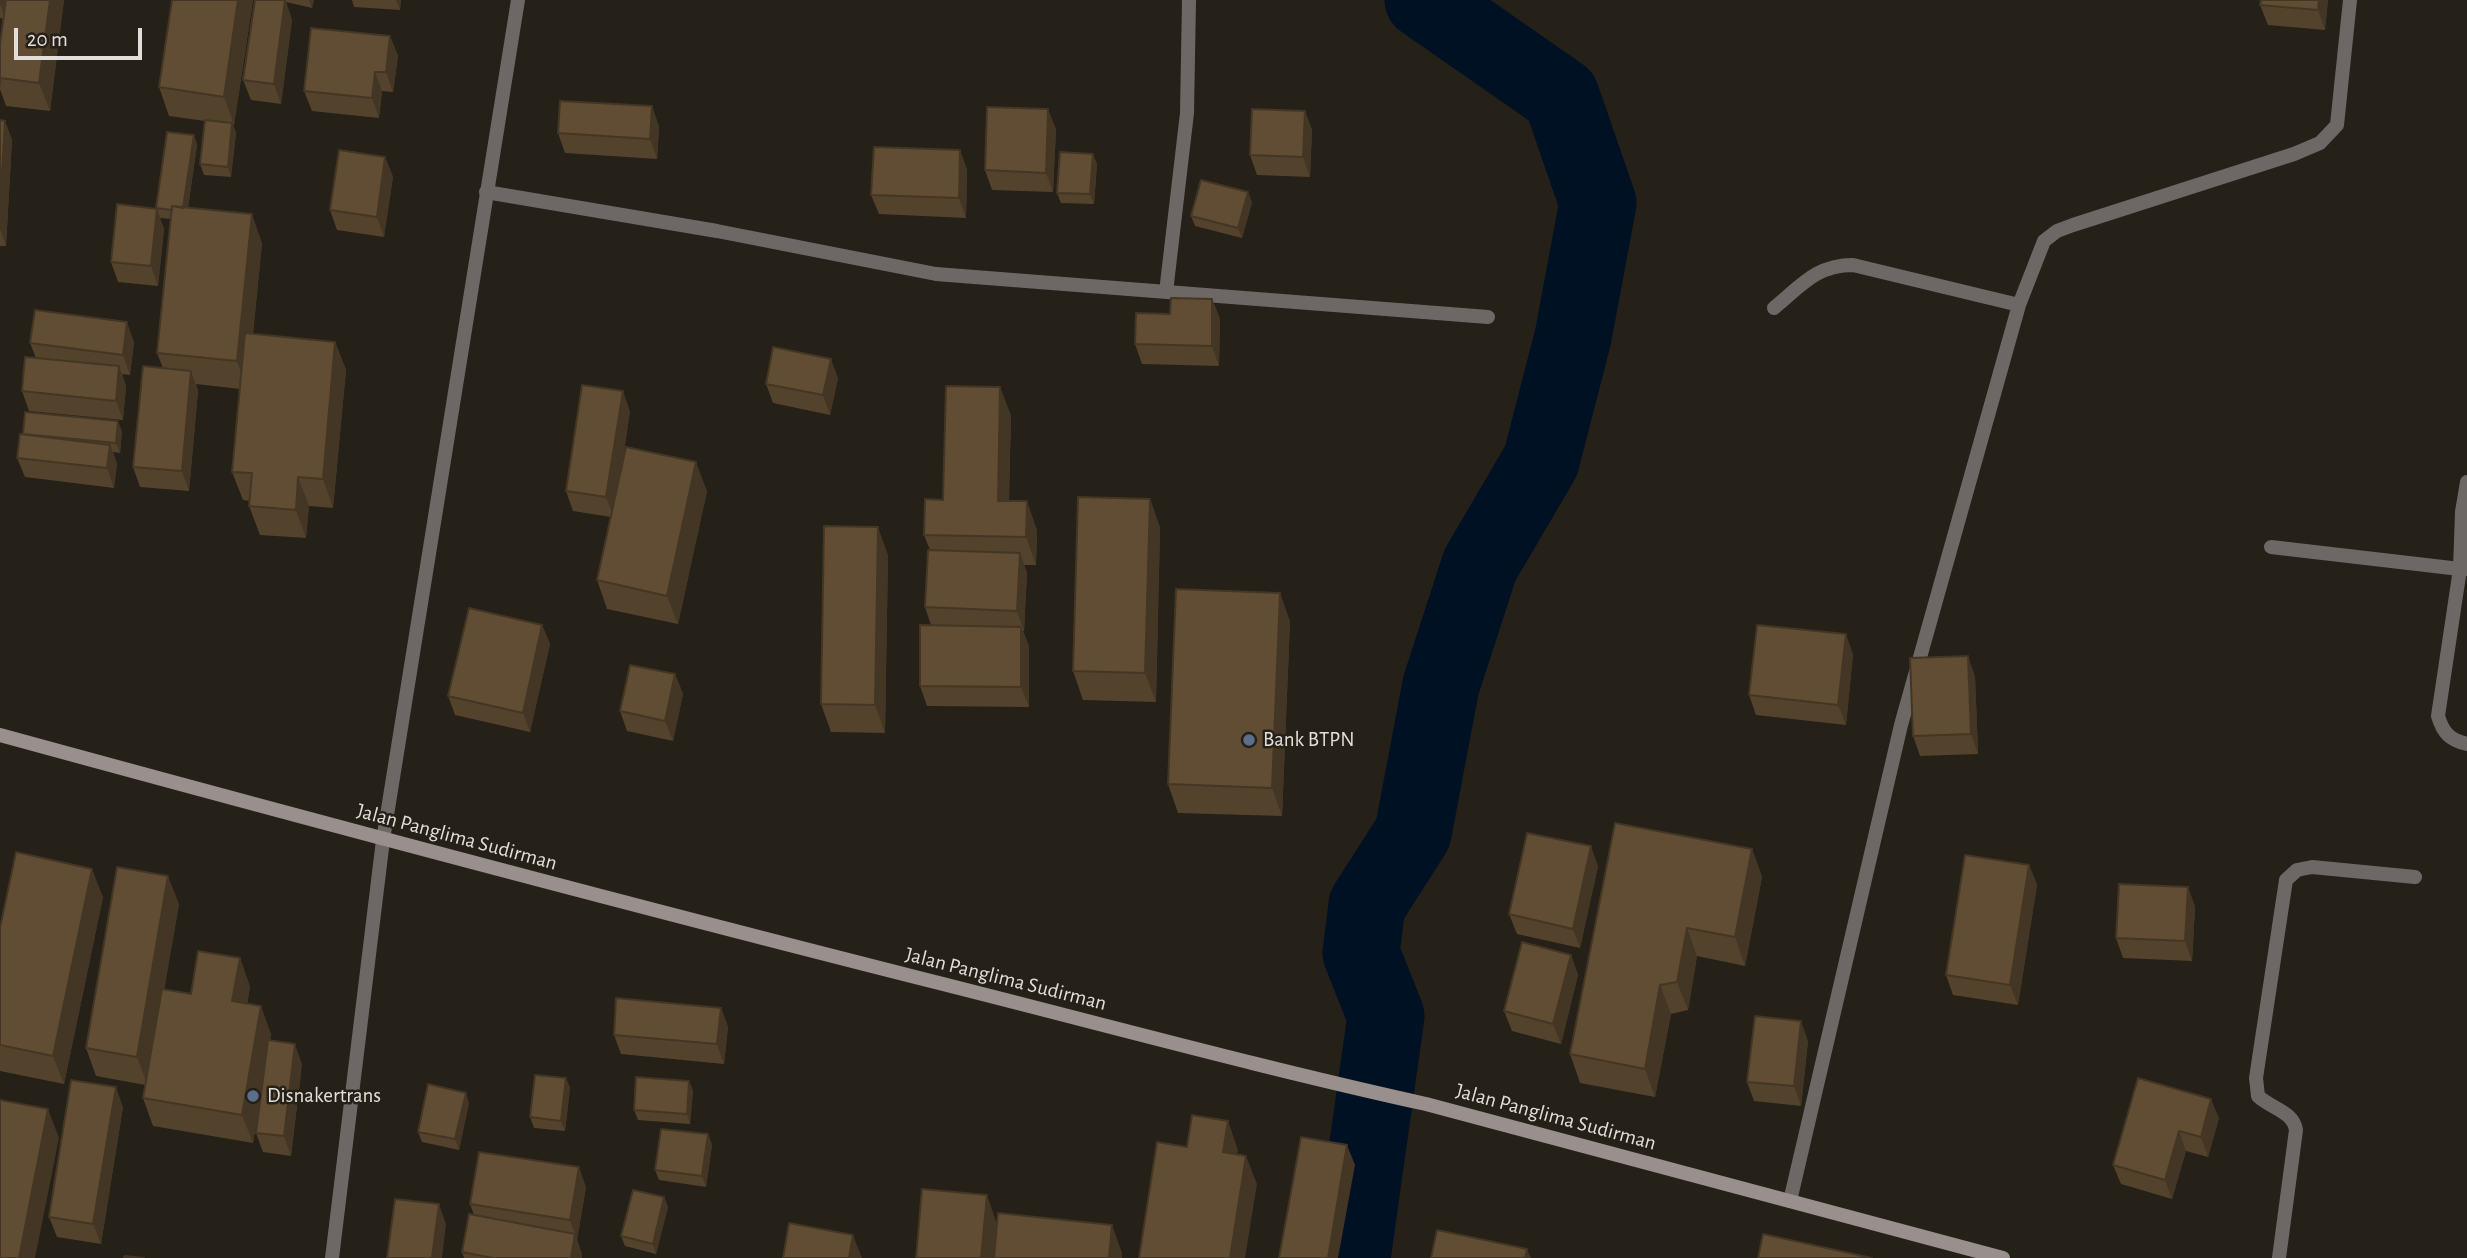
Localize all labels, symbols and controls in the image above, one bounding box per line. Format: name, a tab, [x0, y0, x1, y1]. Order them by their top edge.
scale bar	[18, 14, 145, 58]
text: 20 m	[27, 29, 68, 50]
place label: Bank BTPN	[1263, 727, 1354, 753]
marker: Bank BTPN	[1241, 732, 1257, 748]
street label: Jalan Panglima Sudirman	[354, 798, 560, 876]
street label: Jalan Panglima Sudirman	[903, 942, 1109, 1016]
street label: Jalan Panglima Sudirman	[1453, 1078, 1659, 1156]
place label: Disnakertrans	[267, 1083, 381, 1109]
marker: Disnakertrans	[245, 1088, 261, 1104]

